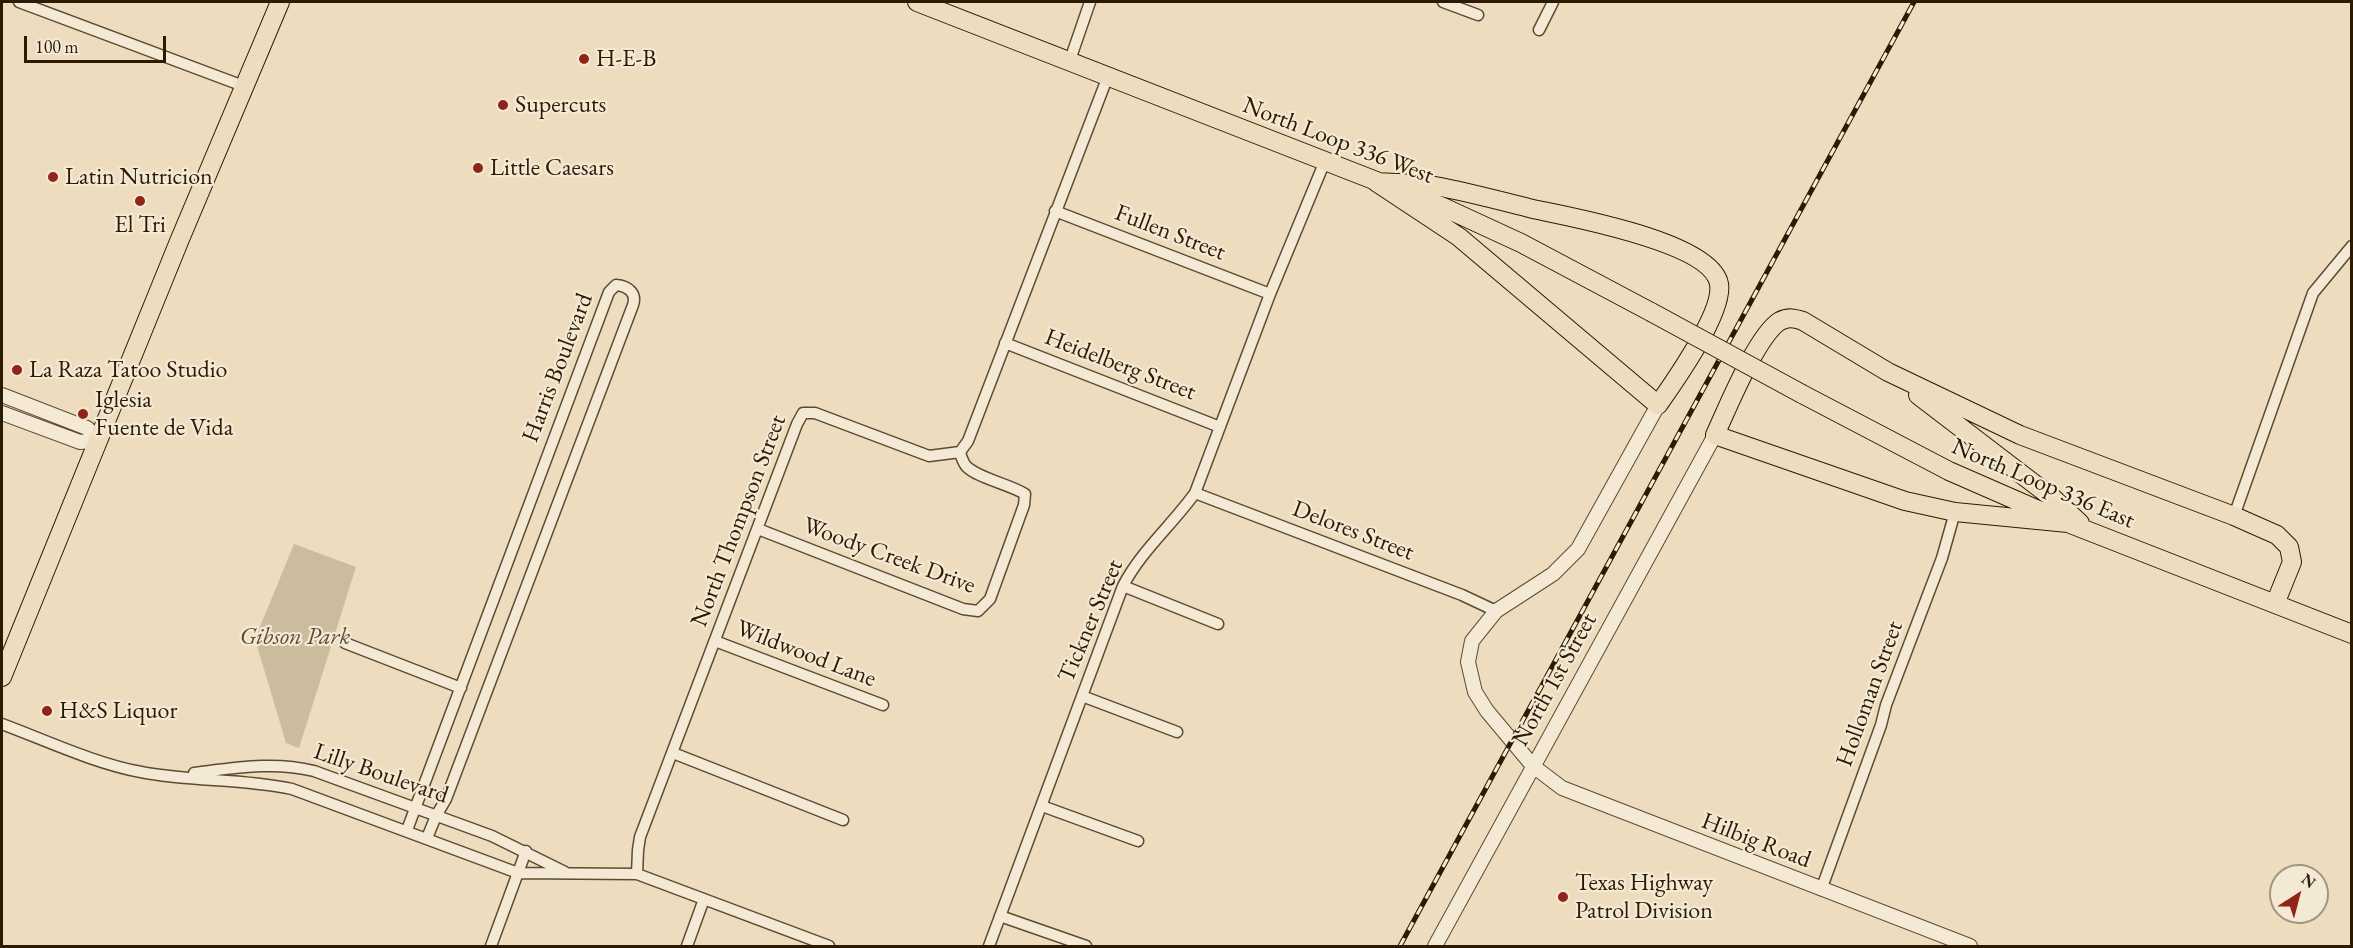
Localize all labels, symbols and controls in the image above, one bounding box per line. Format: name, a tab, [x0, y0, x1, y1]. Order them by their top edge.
scale bar	[27, 24, 170, 62]
text: 100 m	[35, 35, 79, 58]
place label: H-E-B	[596, 45, 656, 73]
marker: H-E-B	[577, 52, 591, 66]
place label: Supercuts	[515, 91, 606, 119]
street label: North Loop 336 West	[1238, 91, 1438, 191]
marker: Supercuts	[496, 98, 510, 112]
place label: Little Caesars	[490, 154, 614, 182]
marker: Little Caesars	[471, 161, 485, 175]
place label: Latin Nutricion	[65, 163, 213, 191]
marker: Latin Nutricion	[46, 170, 60, 184]
marker: El Tri	[133, 194, 147, 208]
street label: Fullen Street	[1111, 199, 1229, 267]
place label: El Tri	[114, 211, 166, 239]
street label: Harris Boulevard	[516, 290, 600, 446]
street label: Heidelberg Street	[1040, 323, 1200, 407]
place label: La Raza Tatoo Studio	[29, 356, 228, 384]
marker: La Raza Tatoo Studio	[10, 363, 24, 377]
place label: Iglesia Fuente de Vida	[95, 386, 233, 442]
marker: Iglesia Fuente de Vida	[76, 407, 90, 421]
street label: North Thompson Street	[685, 411, 793, 631]
street label: North Loop 336 East	[1947, 432, 2139, 536]
street label: Delores Street	[1288, 495, 1418, 567]
street label: Woody Creek Drive	[799, 511, 979, 601]
street label: Tickner Street	[1052, 555, 1130, 687]
street label: North 1st Street	[1507, 608, 1603, 752]
street label: Wildwood Lane	[732, 614, 880, 694]
street label: Holloman Street	[1830, 617, 1910, 771]
park label: Gibson Park	[240, 623, 350, 651]
place label: H&S Liquor	[59, 697, 178, 725]
marker: H&S Liquor	[40, 704, 54, 718]
street label: Lilly Boulevard	[310, 738, 452, 810]
street label: Hilbig Road	[1697, 807, 1815, 875]
north arrow	[2269, 864, 2329, 924]
text: N	[2297, 868, 2320, 893]
place label: Texas Highway Patrol Division	[1575, 869, 1713, 925]
marker: Texas Highway Patrol Division	[1556, 890, 1570, 904]

